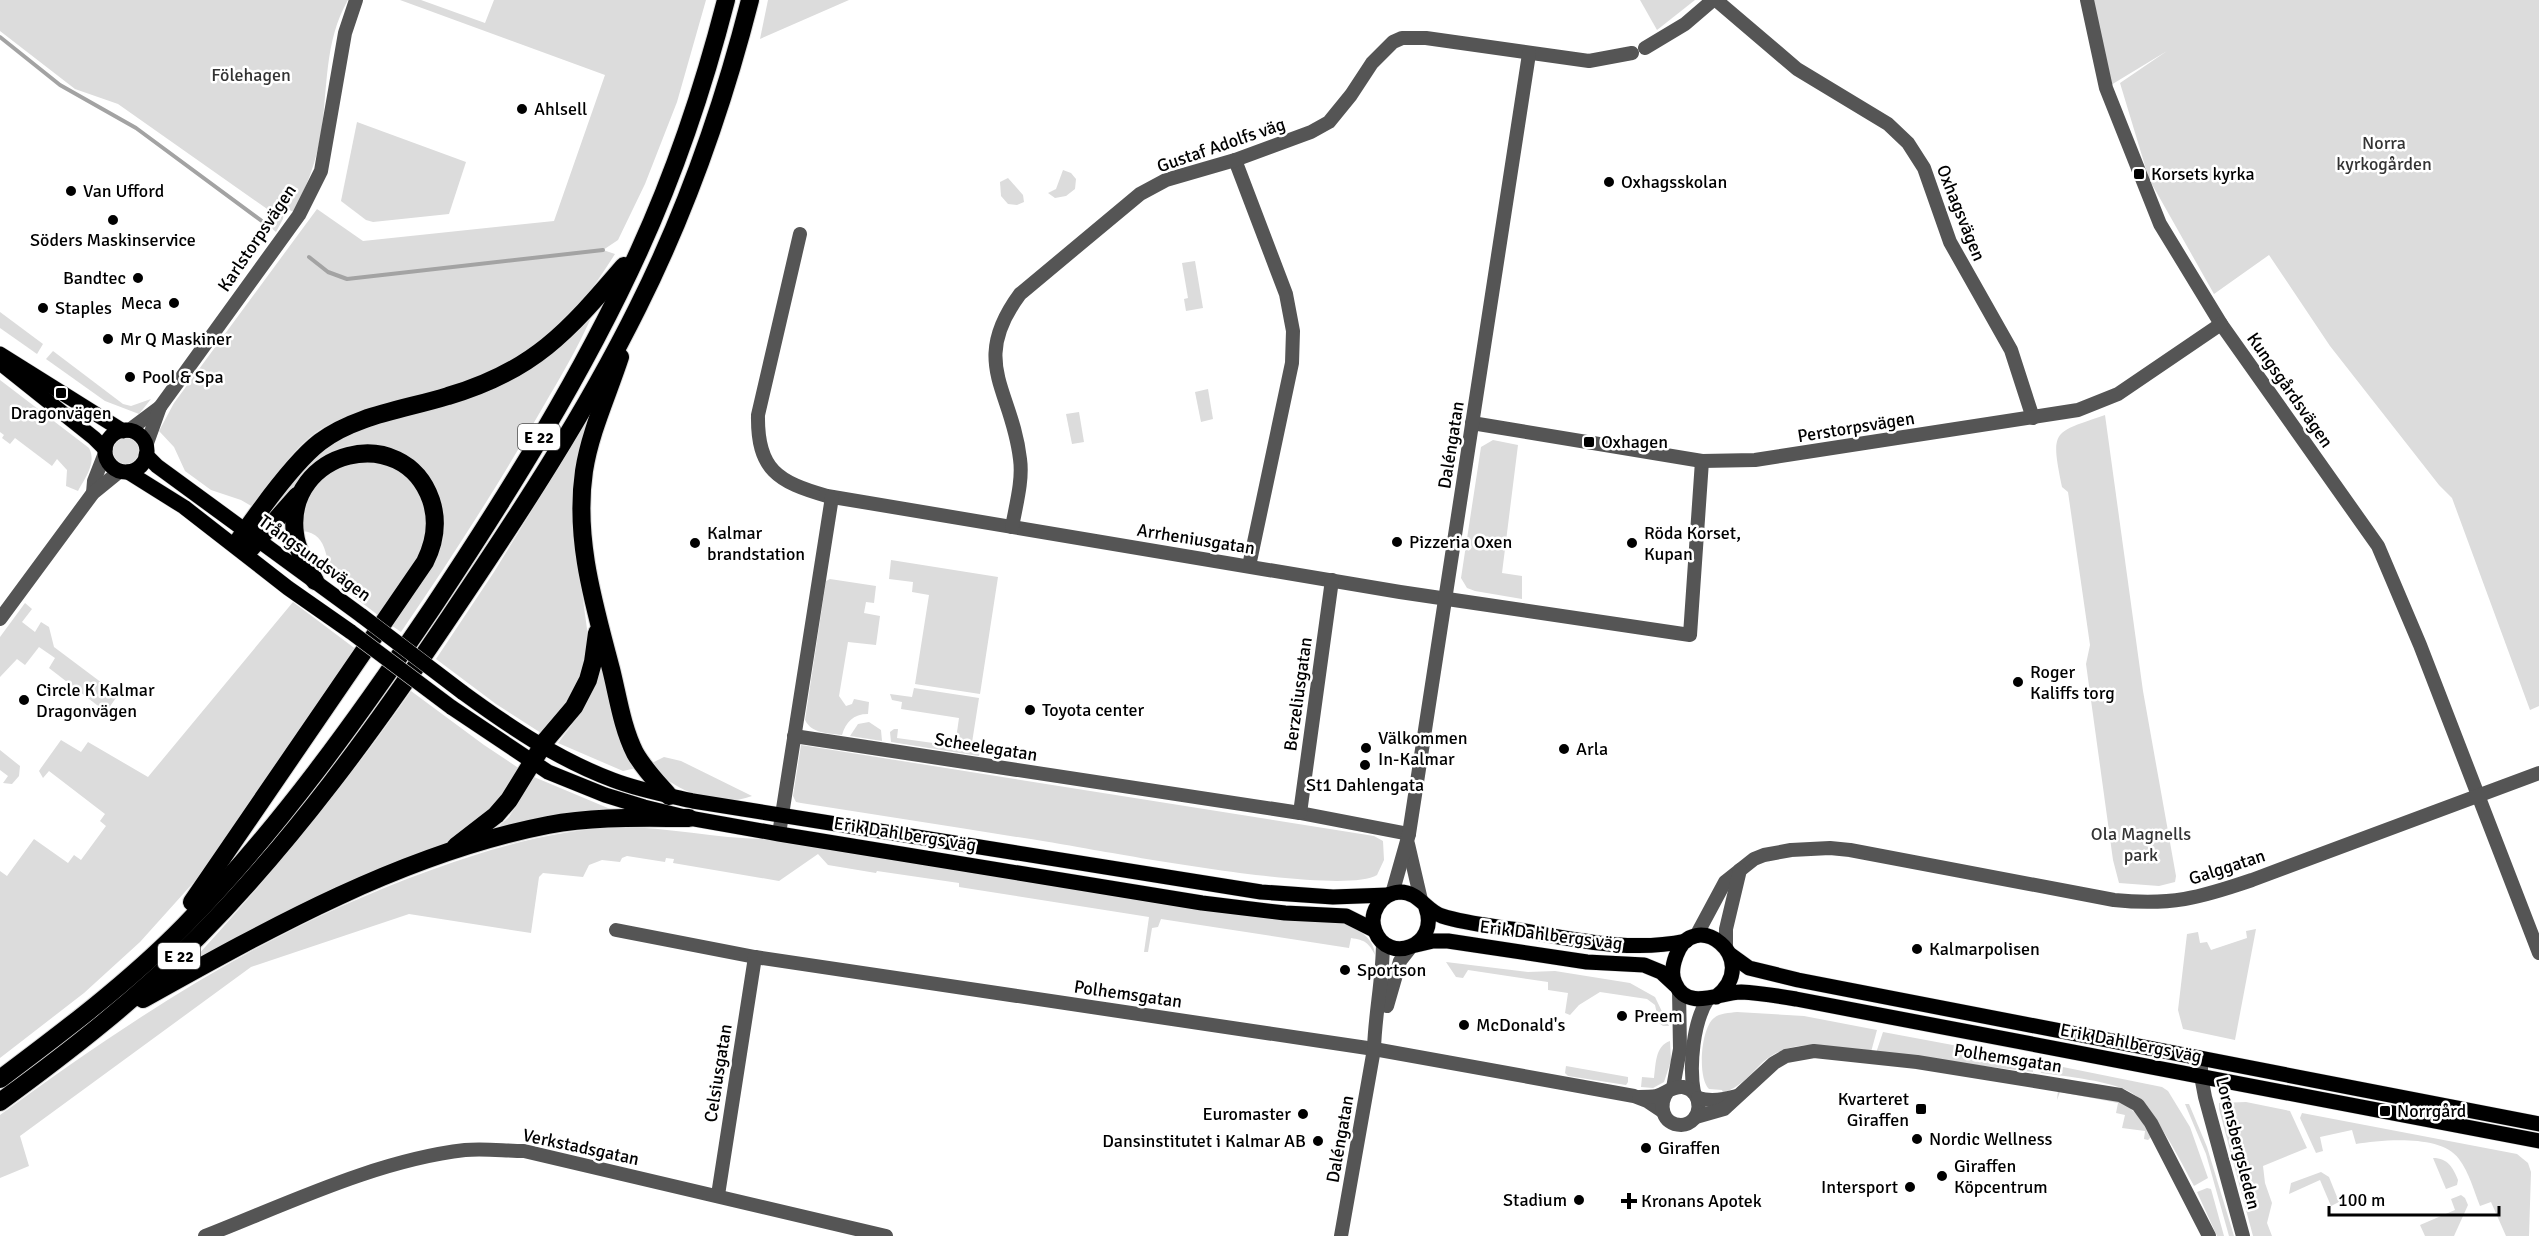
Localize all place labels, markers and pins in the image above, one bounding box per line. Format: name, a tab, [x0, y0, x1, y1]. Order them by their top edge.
place label: Ahlsell	[534, 98, 587, 120]
marker: Ahlsell	[515, 102, 529, 116]
place label: Korsets kyrka	[2151, 163, 2255, 185]
marker: Korsets kyrka	[2132, 167, 2146, 181]
place label: Oxhagsskolan	[1621, 171, 1727, 193]
marker: Oxhagsskolan	[1602, 175, 1616, 189]
place label: Van Ufford	[83, 180, 164, 202]
marker: Van Ufford	[64, 184, 78, 198]
marker: Söders Maskinservice	[106, 213, 120, 227]
place label: Söders Maskinservice	[30, 229, 196, 251]
place label: Bandtec	[63, 267, 126, 289]
marker: Bandtec	[131, 271, 145, 285]
place label: Meca	[121, 292, 162, 314]
marker: Meca	[167, 296, 181, 310]
place label: Staples	[55, 297, 112, 319]
marker: Staples	[36, 301, 50, 315]
place label: Mr Q Maskiner	[120, 328, 232, 350]
marker: Mr Q Maskiner	[101, 332, 115, 346]
place label: Pool & Spa	[142, 366, 224, 388]
marker: Pool & Spa	[123, 370, 137, 384]
marker: Dragonvägen	[54, 386, 68, 400]
place label: Dragonvägen	[10, 402, 112, 424]
place label: Oxhagen	[1601, 431, 1668, 453]
marker: Oxhagen	[1582, 435, 1596, 449]
place label: Kalmar brandstation	[707, 522, 805, 565]
place label: Röda Korset, Kupan	[1644, 522, 1741, 565]
place label: Pizzeria Oxen	[1409, 531, 1512, 553]
marker: Pizzeria Oxen	[1390, 535, 1404, 549]
marker: Kalmar brandstation	[688, 536, 702, 550]
marker: Röda Korset, Kupan	[1625, 536, 1639, 550]
place label: Roger Kaliffs torg	[2030, 661, 2115, 704]
marker: Roger Kaliffs torg	[2011, 675, 2025, 689]
place label: Circle K Kalmar Dragonvägen	[36, 679, 155, 722]
marker: Circle K Kalmar Dragonvägen	[17, 693, 31, 707]
place label: Toyota center	[1042, 699, 1145, 721]
marker: Toyota center	[1023, 703, 1037, 717]
place label: Välkommen In-Kalmar	[1378, 727, 1468, 770]
place label: Arla	[1576, 738, 1608, 760]
marker: Välkommen In-Kalmar	[1359, 741, 1373, 755]
marker: Arla	[1557, 742, 1571, 756]
marker: St1 Dahlengata	[1358, 758, 1372, 772]
place label: St1 Dahlengata	[1306, 774, 1424, 796]
place label: Kalmarpolisen	[1929, 938, 2040, 960]
marker: Kalmarpolisen	[1910, 942, 1924, 956]
place label: Sportson	[1357, 959, 1426, 981]
marker: Sportson	[1338, 963, 1352, 977]
place label: Preem	[1634, 1005, 1683, 1027]
marker: Preem	[1615, 1009, 1629, 1023]
place label: McDonald's	[1476, 1014, 1565, 1036]
marker: McDonald's	[1457, 1018, 1471, 1032]
place label: Kvarteret Giraffen	[1838, 1088, 1909, 1131]
place label: Norrgård	[2397, 1100, 2466, 1122]
marker: Kvarteret Giraffen	[1914, 1102, 1928, 1116]
place label: Euromaster	[1202, 1103, 1291, 1125]
marker: Norrgård	[2378, 1104, 2392, 1118]
marker: Euromaster	[1296, 1107, 1310, 1121]
place label: Nordic Wellness	[1929, 1128, 2053, 1150]
place label: Dansinstitutet i Kalmar AB	[1102, 1130, 1306, 1152]
marker: Nordic Wellness	[1910, 1132, 1924, 1146]
marker: Dansinstitutet i Kalmar AB	[1311, 1134, 1325, 1148]
place label: Giraffen	[1658, 1137, 1720, 1159]
marker: Giraffen	[1639, 1141, 1653, 1155]
place label: Giraffen Köpcentrum	[1954, 1155, 2048, 1198]
marker: Giraffen Köpcentrum	[1935, 1169, 1949, 1183]
place label: Intersport	[1821, 1176, 1898, 1198]
marker: Intersport	[1903, 1180, 1917, 1194]
place label: Stadium	[1503, 1189, 1567, 1211]
place label: Kronans Apotek	[1641, 1190, 1762, 1212]
marker: Stadium	[1572, 1193, 1586, 1207]
marker: Kronans Apotek	[1622, 1194, 1636, 1208]

